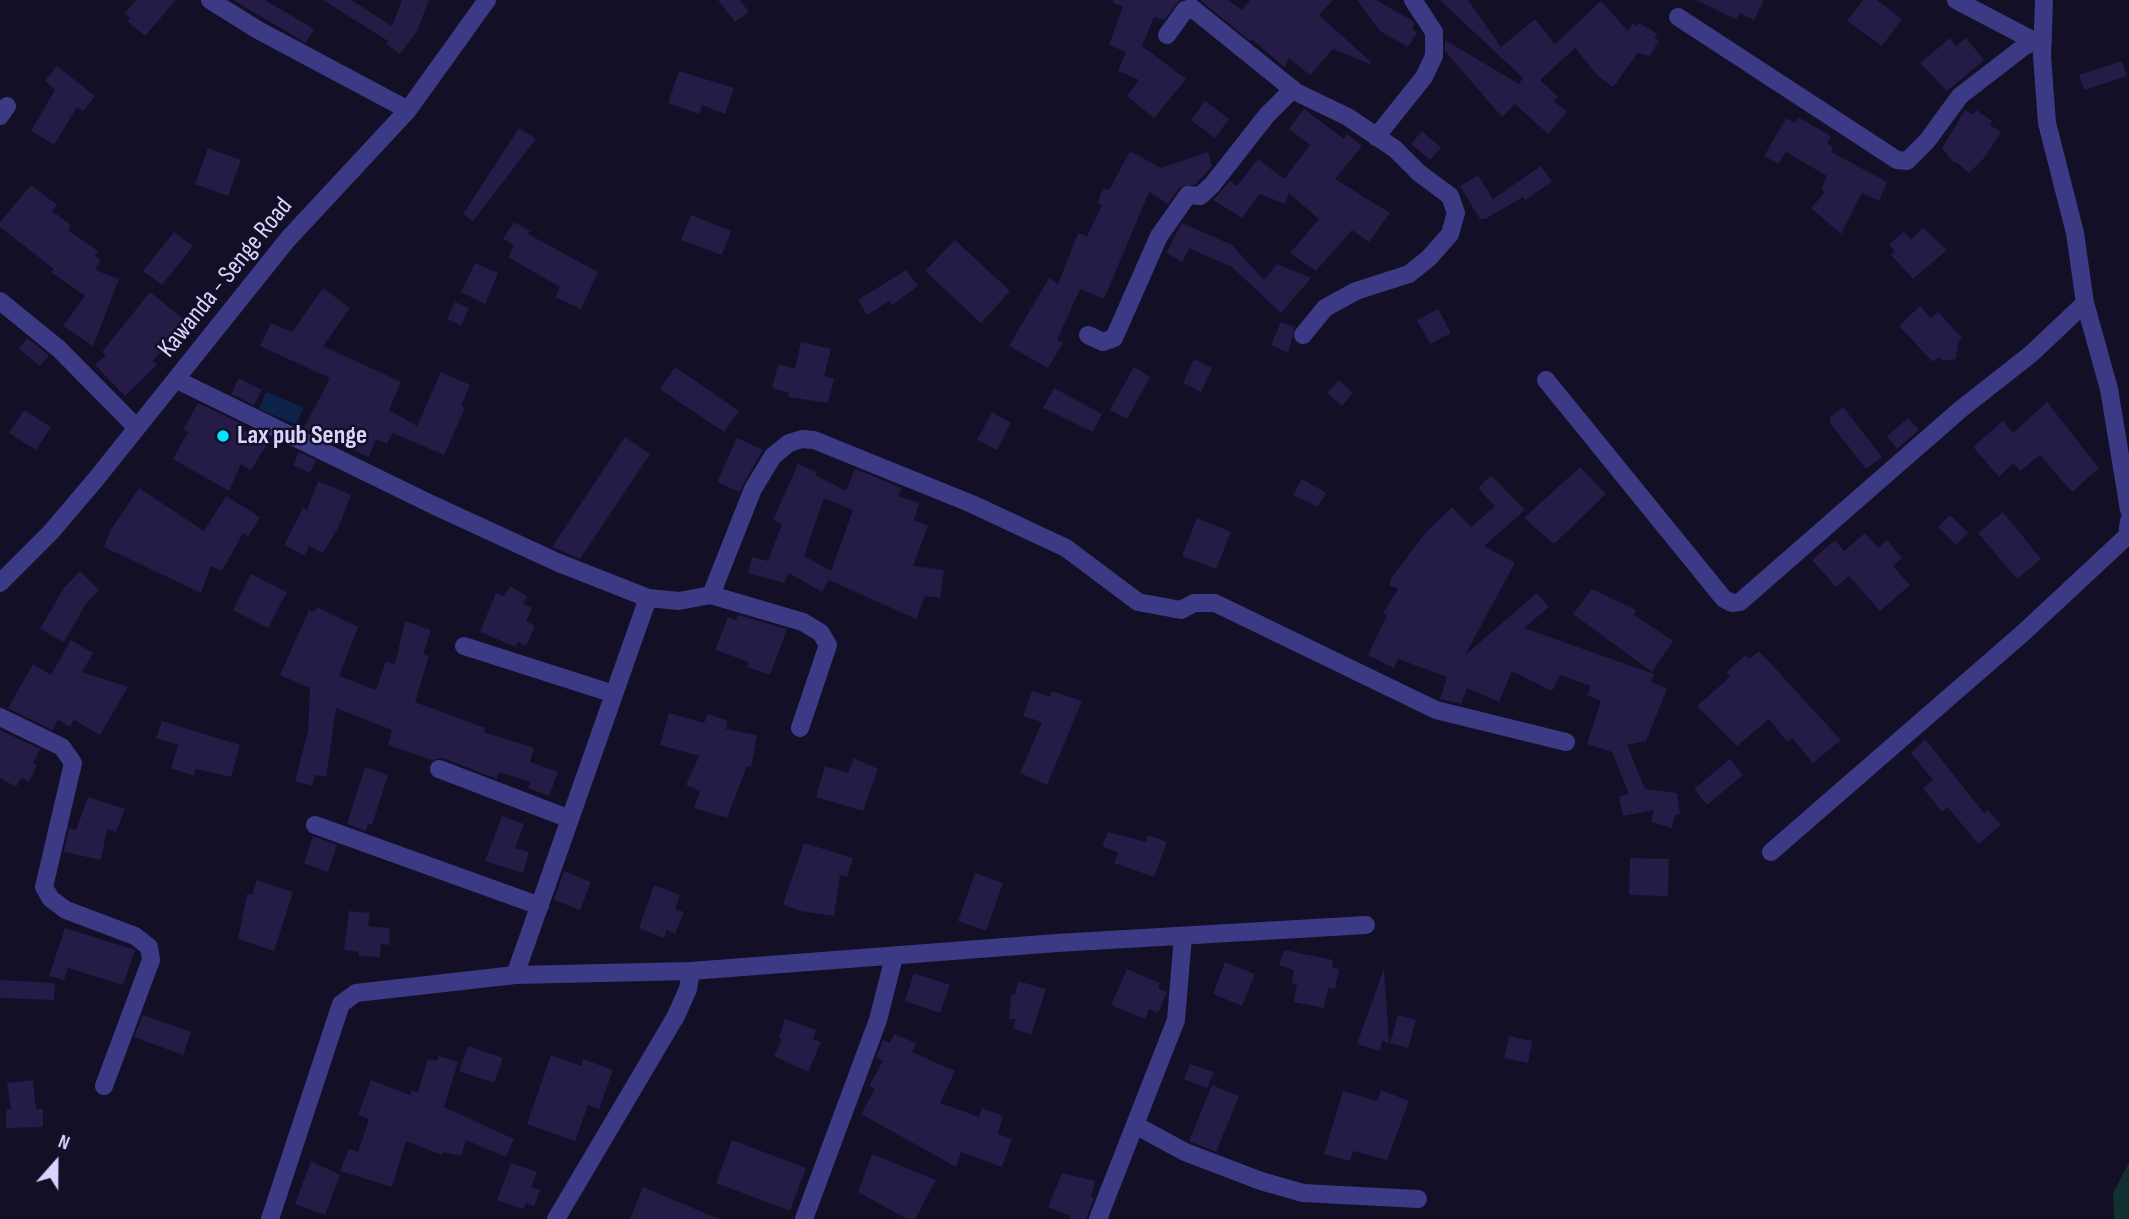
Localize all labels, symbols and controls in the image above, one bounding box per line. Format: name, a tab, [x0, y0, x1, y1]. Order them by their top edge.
street label: Kawanda - Senge Road	[152, 192, 300, 364]
place label: Lax pub Senge	[237, 420, 367, 452]
marker: Lax pub Senge	[215, 428, 231, 444]
north arrow	[21, 1128, 91, 1198]
text: N	[55, 1130, 73, 1155]

